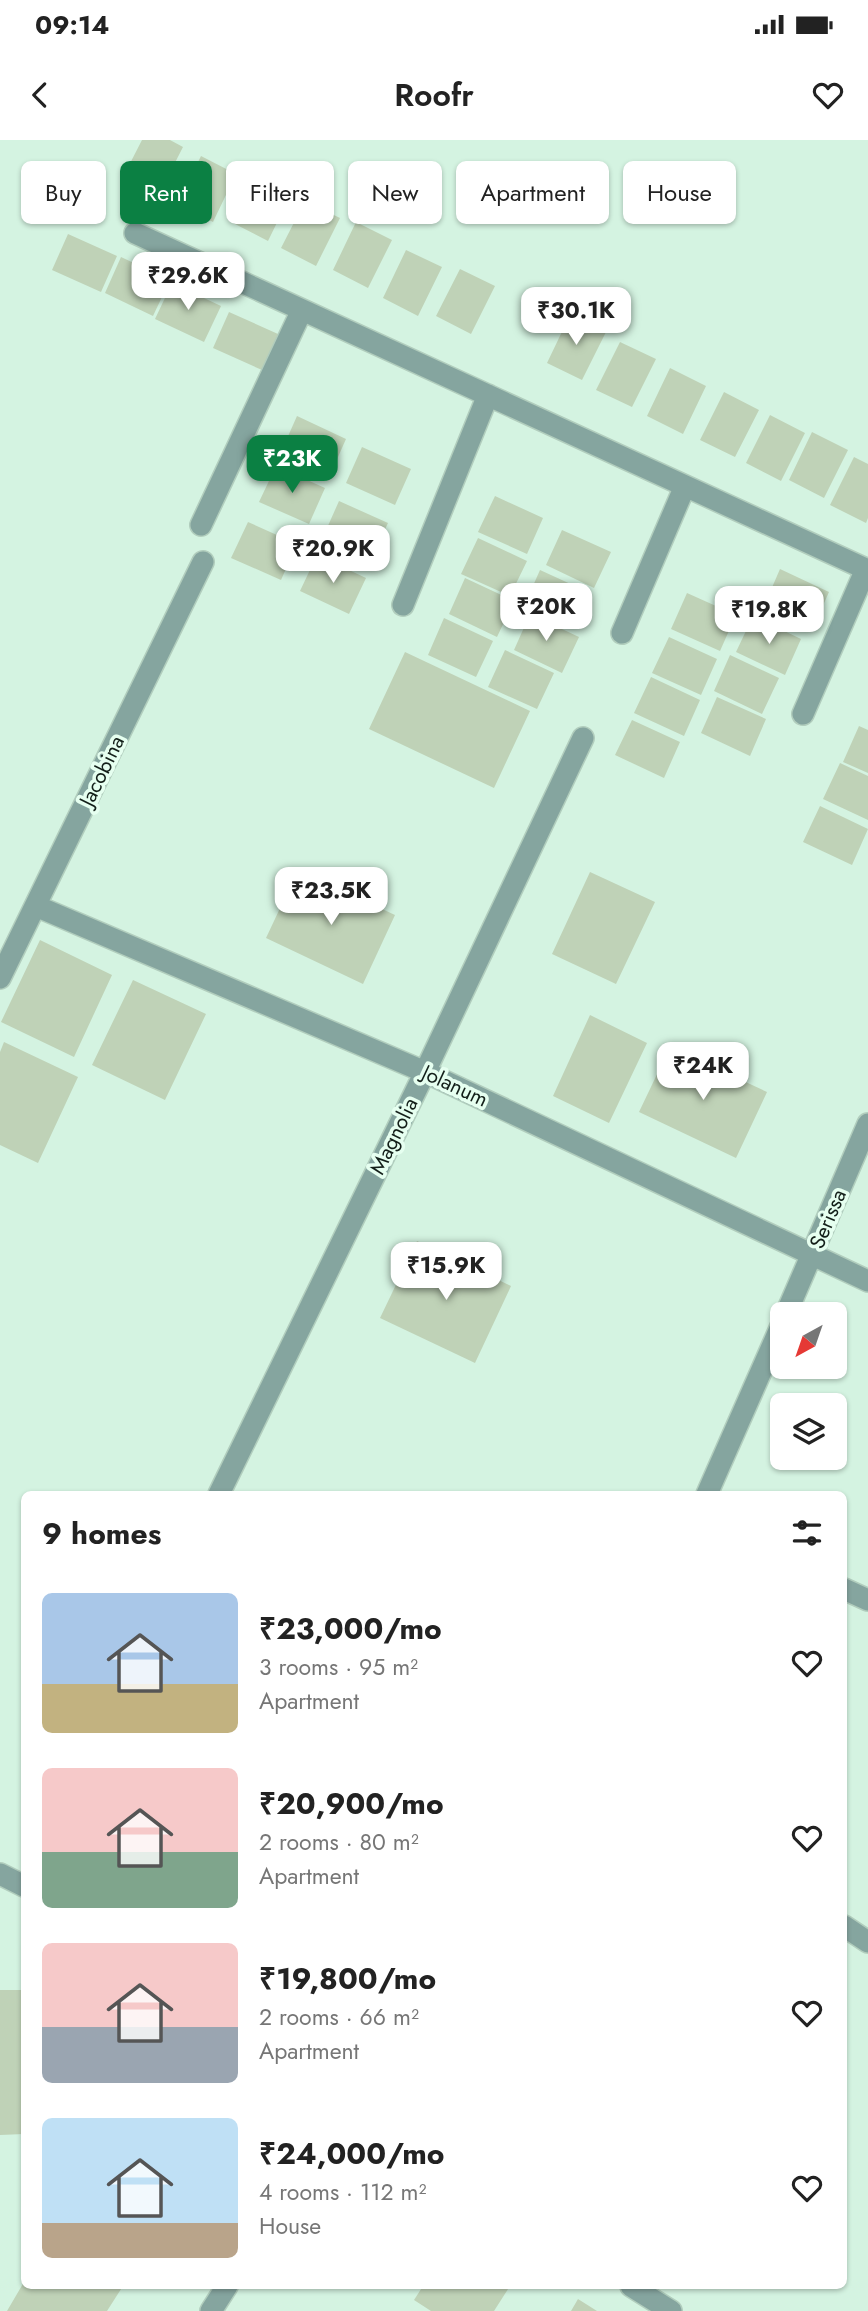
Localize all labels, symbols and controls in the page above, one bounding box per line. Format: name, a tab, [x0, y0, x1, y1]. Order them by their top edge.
text: 09:14	[35, 6, 109, 44]
text: Roofr	[394, 72, 474, 118]
icon: back	[21, 76, 59, 114]
icon: heart	[809, 76, 847, 114]
chip: Buy	[21, 161, 106, 224]
chip: Rent	[120, 161, 212, 224]
chip: Filters	[226, 161, 334, 224]
chip: New	[348, 161, 442, 224]
chip: Apartment	[456, 161, 609, 224]
chip: House	[623, 161, 736, 224]
pin: ₹29.6K	[131, 253, 245, 312]
text: ₹29.6K	[148, 258, 228, 292]
pin: ₹30.1K	[519, 288, 633, 347]
text: ₹30.1K	[537, 293, 615, 327]
pin: ₹23K	[251, 436, 333, 495]
text: ₹23K	[263, 441, 321, 475]
pin: ₹20.9K	[276, 526, 390, 585]
text: ₹20.9K	[292, 531, 374, 565]
pin: ₹20K	[505, 584, 587, 643]
pin: ₹19.8K	[712, 587, 826, 646]
text: ₹20K	[516, 589, 576, 623]
text: ₹19.8K	[731, 592, 807, 626]
street label: Jacobina	[71, 731, 132, 814]
pin: ₹23.5K	[274, 868, 388, 927]
text: ₹23.5K	[291, 873, 371, 907]
pin: ₹24K	[662, 1042, 744, 1102]
text: ₹24K	[673, 1048, 733, 1082]
street label: Jolanum	[414, 1056, 493, 1114]
street label: Magnolia	[363, 1093, 425, 1179]
street label: Serissa	[802, 1185, 854, 1253]
pin: ₹15.9K	[389, 1242, 503, 1302]
text: ₹15.9K	[407, 1248, 485, 1282]
north arrow	[770, 1302, 847, 1379]
map controls	[770, 1302, 847, 1470]
button: layers	[770, 1393, 847, 1470]
text: 9 homes	[42, 1512, 161, 1555]
icon: filters	[788, 1514, 826, 1552]
text: ₹23,000/mo	[259, 1607, 442, 1650]
icon: home	[98, 1621, 182, 1705]
icon: heart	[788, 1644, 826, 1682]
text: 3 rooms · 95 m²	[259, 1650, 418, 1684]
text: Apartment	[259, 1684, 359, 1718]
text: ₹20,900/mo	[259, 1782, 444, 1825]
icon: home	[98, 1796, 182, 1880]
icon: heart	[788, 1819, 826, 1857]
text: 2 rooms · 80 m²	[259, 1825, 419, 1859]
text: Apartment	[259, 1859, 359, 1893]
text: ₹19,800/mo	[259, 1957, 436, 2000]
icon: home	[98, 1971, 182, 2055]
icon: heart	[788, 1994, 826, 2032]
text: 2 rooms · 66 m²	[259, 2000, 419, 2034]
text: Apartment	[259, 2034, 359, 2068]
text: ₹24,000/mo	[259, 2132, 445, 2175]
icon: home	[98, 2146, 182, 2230]
icon: heart	[788, 2169, 826, 2207]
text: 4 rooms · 112 m²	[259, 2175, 426, 2209]
text: House	[259, 2209, 321, 2243]

